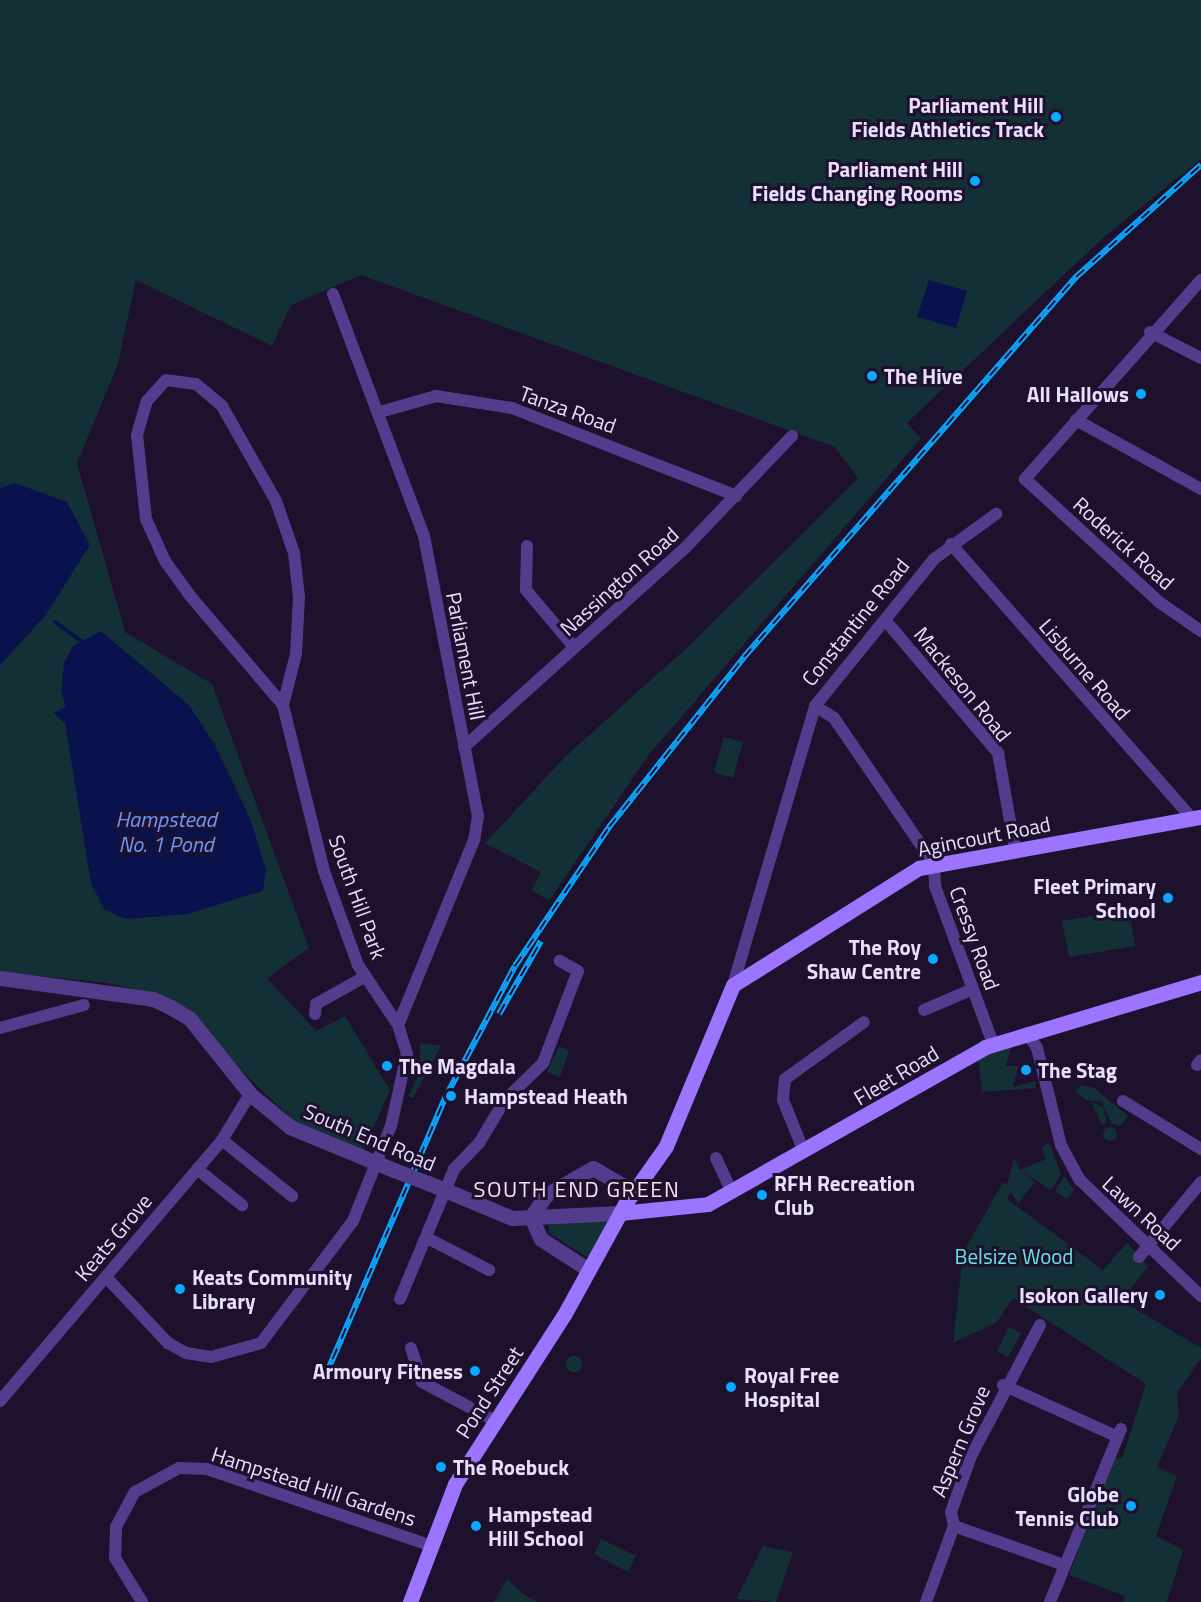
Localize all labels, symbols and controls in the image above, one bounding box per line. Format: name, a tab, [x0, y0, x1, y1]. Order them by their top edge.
place label: Parliament Hill Fields Athletics Track	[851, 92, 1044, 142]
marker: Parliament Hill Fields Athletics Track	[1049, 110, 1063, 124]
place label: Parliament Hill Fields Changing Rooms	[752, 156, 963, 206]
marker: Parliament Hill Fields Changing Rooms	[968, 174, 982, 188]
place label: The Hive	[884, 363, 963, 389]
marker: The Hive	[865, 369, 879, 383]
street label: Tanza Road	[516, 380, 620, 438]
place label: All Hallows	[1027, 381, 1129, 407]
marker: All Hallows	[1134, 387, 1148, 401]
street label: Roderick Road	[1068, 491, 1180, 595]
street label: Nassington Road	[555, 521, 683, 641]
street label: Constantine Road	[796, 553, 914, 691]
street label: Parliament Hill	[441, 590, 491, 722]
street label: Lisburne Road	[1034, 613, 1136, 725]
street label: Mackeson Road	[909, 622, 1017, 746]
water label: Hampstead No. 1 Pond	[115, 806, 217, 858]
street label: Agincourt Road	[915, 811, 1053, 861]
street label: South Hill Park	[324, 832, 392, 962]
place label: Fleet Primary School	[1033, 873, 1156, 923]
street label: Cressy Road	[945, 883, 1005, 993]
marker: Fleet Primary School	[1161, 891, 1175, 905]
place label: The Roy Shaw Centre	[807, 934, 921, 984]
marker: The Roy Shaw Centre	[926, 952, 940, 966]
street label: Fleet Road	[849, 1040, 943, 1110]
place label: The Magdala	[399, 1053, 516, 1079]
place label: The Stag	[1038, 1057, 1117, 1083]
marker: The Magdala	[380, 1059, 394, 1073]
marker: The Stag	[1019, 1063, 1033, 1077]
place label: Hampstead Heath	[464, 1083, 628, 1109]
marker: Hampstead Heath	[442, 1087, 460, 1105]
street label: South End Road	[300, 1098, 440, 1176]
place label: RFH Recreation Club	[774, 1170, 915, 1220]
street label: Lawn Road	[1098, 1170, 1186, 1256]
district label: SOUTH END GREEN	[474, 1177, 680, 1203]
street label: Keats Grove	[69, 1188, 157, 1286]
marker: RFH Recreation Club	[755, 1188, 769, 1202]
park label: Belsize Wood	[955, 1243, 1073, 1269]
place label: Keats Community Library	[192, 1264, 352, 1314]
marker: Keats Community Library	[173, 1282, 187, 1296]
place label: Isokon Gallery	[1019, 1282, 1148, 1308]
marker: Isokon Gallery	[1153, 1288, 1167, 1302]
street label: Pond Street	[450, 1341, 528, 1443]
place label: Armoury Fitness	[313, 1358, 463, 1384]
place label: Royal Free Hospital	[744, 1362, 839, 1412]
marker: Armoury Fitness	[468, 1364, 482, 1378]
marker: Royal Free Hospital	[722, 1378, 740, 1396]
street label: Aspern Grove	[925, 1382, 995, 1500]
street label: Hampstead Hill Gardens	[209, 1441, 419, 1531]
place label: The Roebuck	[453, 1454, 569, 1480]
marker: The Roebuck	[434, 1460, 448, 1474]
place label: Globe Tennis Club	[1015, 1481, 1119, 1531]
marker: Globe Tennis Club	[1124, 1499, 1138, 1513]
place label: Hampstead Hill School	[488, 1501, 593, 1551]
marker: Hampstead Hill School	[469, 1519, 483, 1533]

